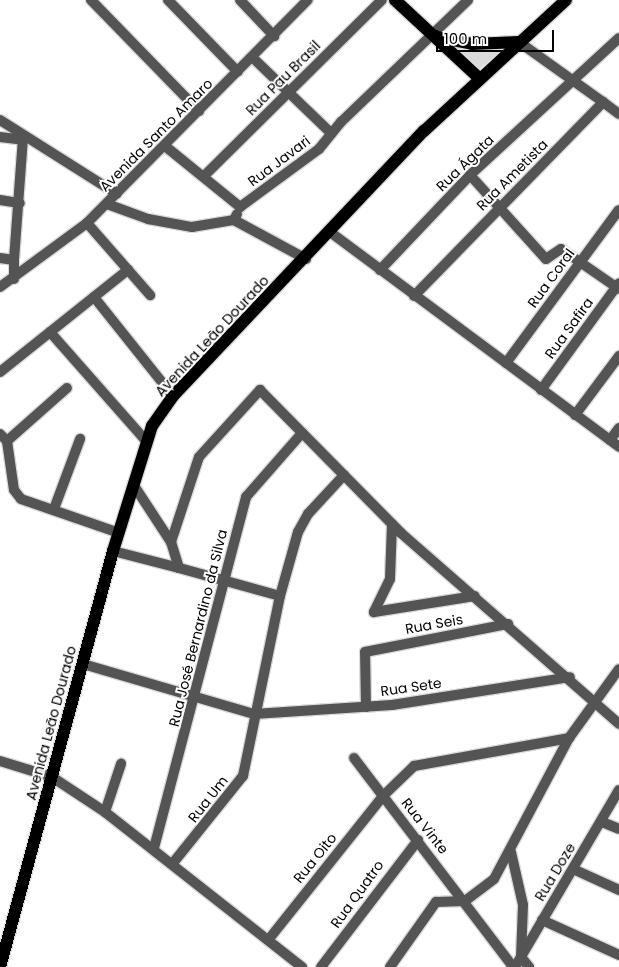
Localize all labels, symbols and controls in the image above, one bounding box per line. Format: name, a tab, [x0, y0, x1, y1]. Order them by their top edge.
scale bar	[439, 20, 556, 52]
text: 100 m	[444, 28, 487, 49]
street label: Rua Pau Brasil	[242, 37, 324, 119]
street label: Avenida Santo Amaro	[96, 75, 216, 195]
street label: Rua Ágata	[433, 131, 497, 195]
street label: Rua Javari	[245, 132, 313, 190]
street label: Rua Ametista	[473, 136, 551, 214]
street label: Rua Coral	[524, 245, 578, 311]
street label: Avenida Leão Dourado	[152, 272, 272, 400]
street label: Rua Safira	[541, 294, 597, 362]
street label: Rua José Bernardino da Silva	[165, 528, 231, 728]
street label: Rua Seis	[404, 611, 464, 637]
street label: Avenida Leão Dourado	[22, 644, 80, 802]
street label: Rua Sete	[379, 674, 443, 700]
street label: Rua Um	[185, 772, 231, 826]
street label: Rua Vinte	[398, 795, 452, 857]
street label: Rua Oito	[290, 830, 340, 886]
street label: Rua Doze	[531, 840, 579, 904]
street label: Rua Quatro	[327, 857, 387, 931]

